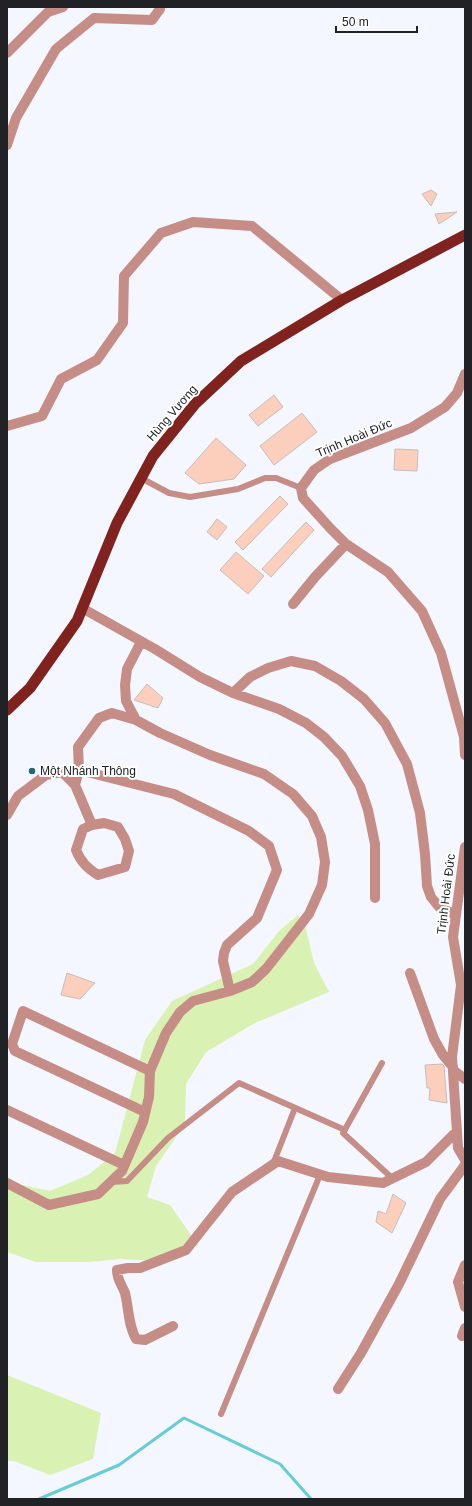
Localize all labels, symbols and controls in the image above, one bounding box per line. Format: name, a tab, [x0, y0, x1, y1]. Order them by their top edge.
scale bar	[336, 8, 417, 34]
text: 50 m	[342, 15, 369, 29]
street label: Hùng Vương	[144, 382, 200, 444]
street label: Trịnh Hoài Đức	[314, 416, 394, 460]
place label: Một Nhánh Thông	[40, 764, 136, 778]
marker: Một Nhánh Thông	[27, 766, 37, 776]
street label: Trịnh Hoài Đức	[434, 853, 458, 935]

